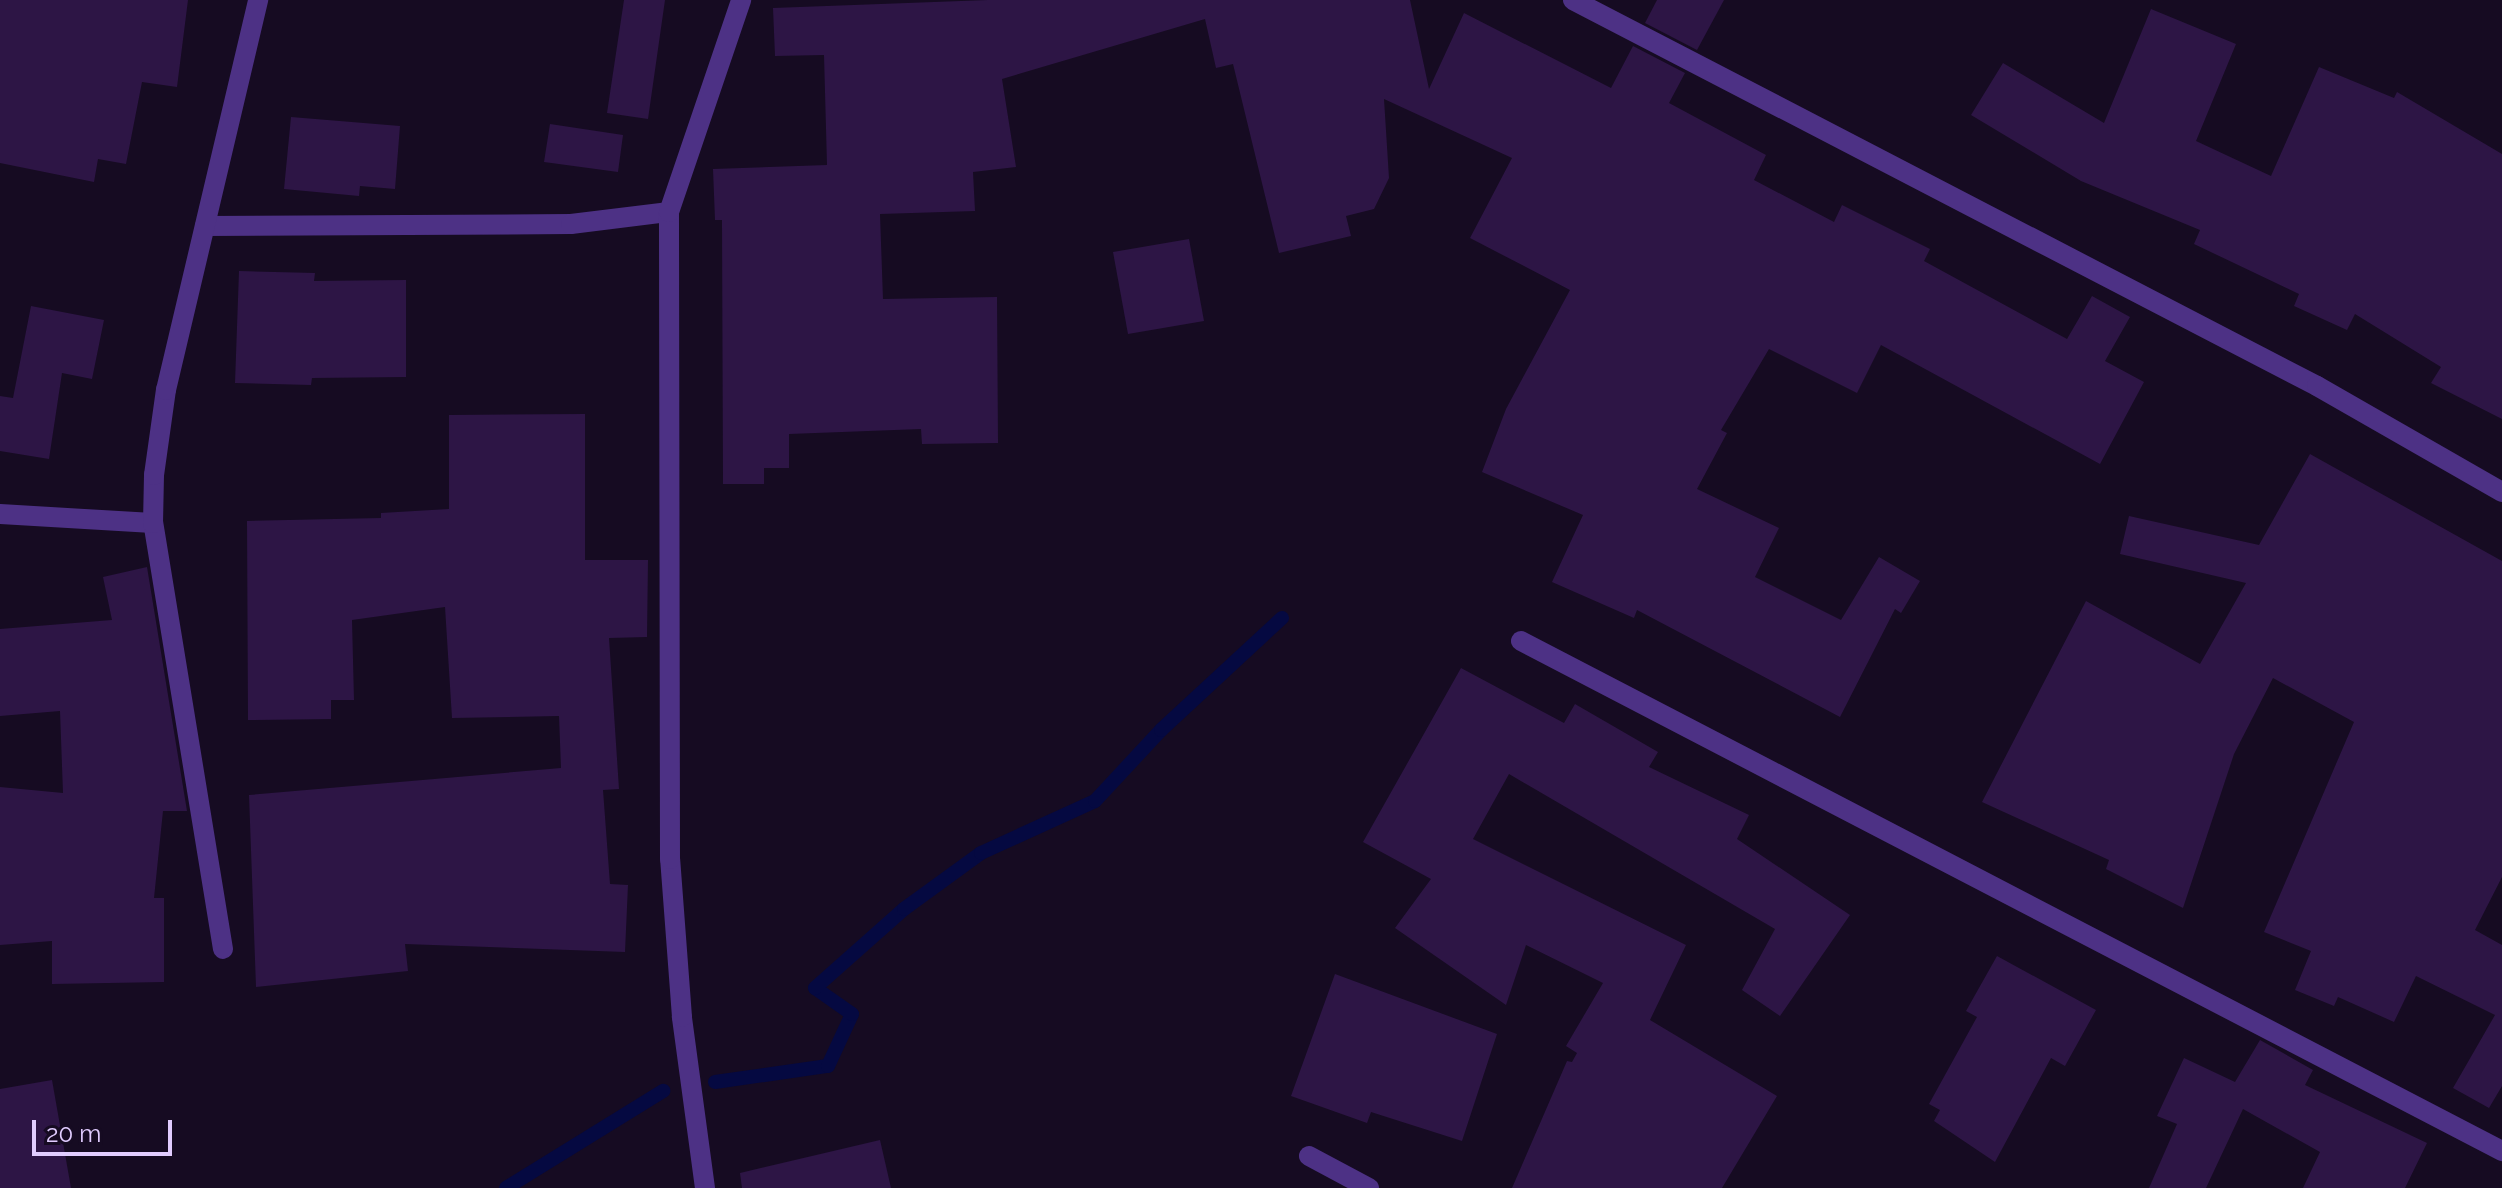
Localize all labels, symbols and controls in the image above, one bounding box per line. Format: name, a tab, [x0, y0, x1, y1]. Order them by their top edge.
scale bar	[36, 1104, 176, 1154]
text: 20 m	[46, 1119, 101, 1148]

